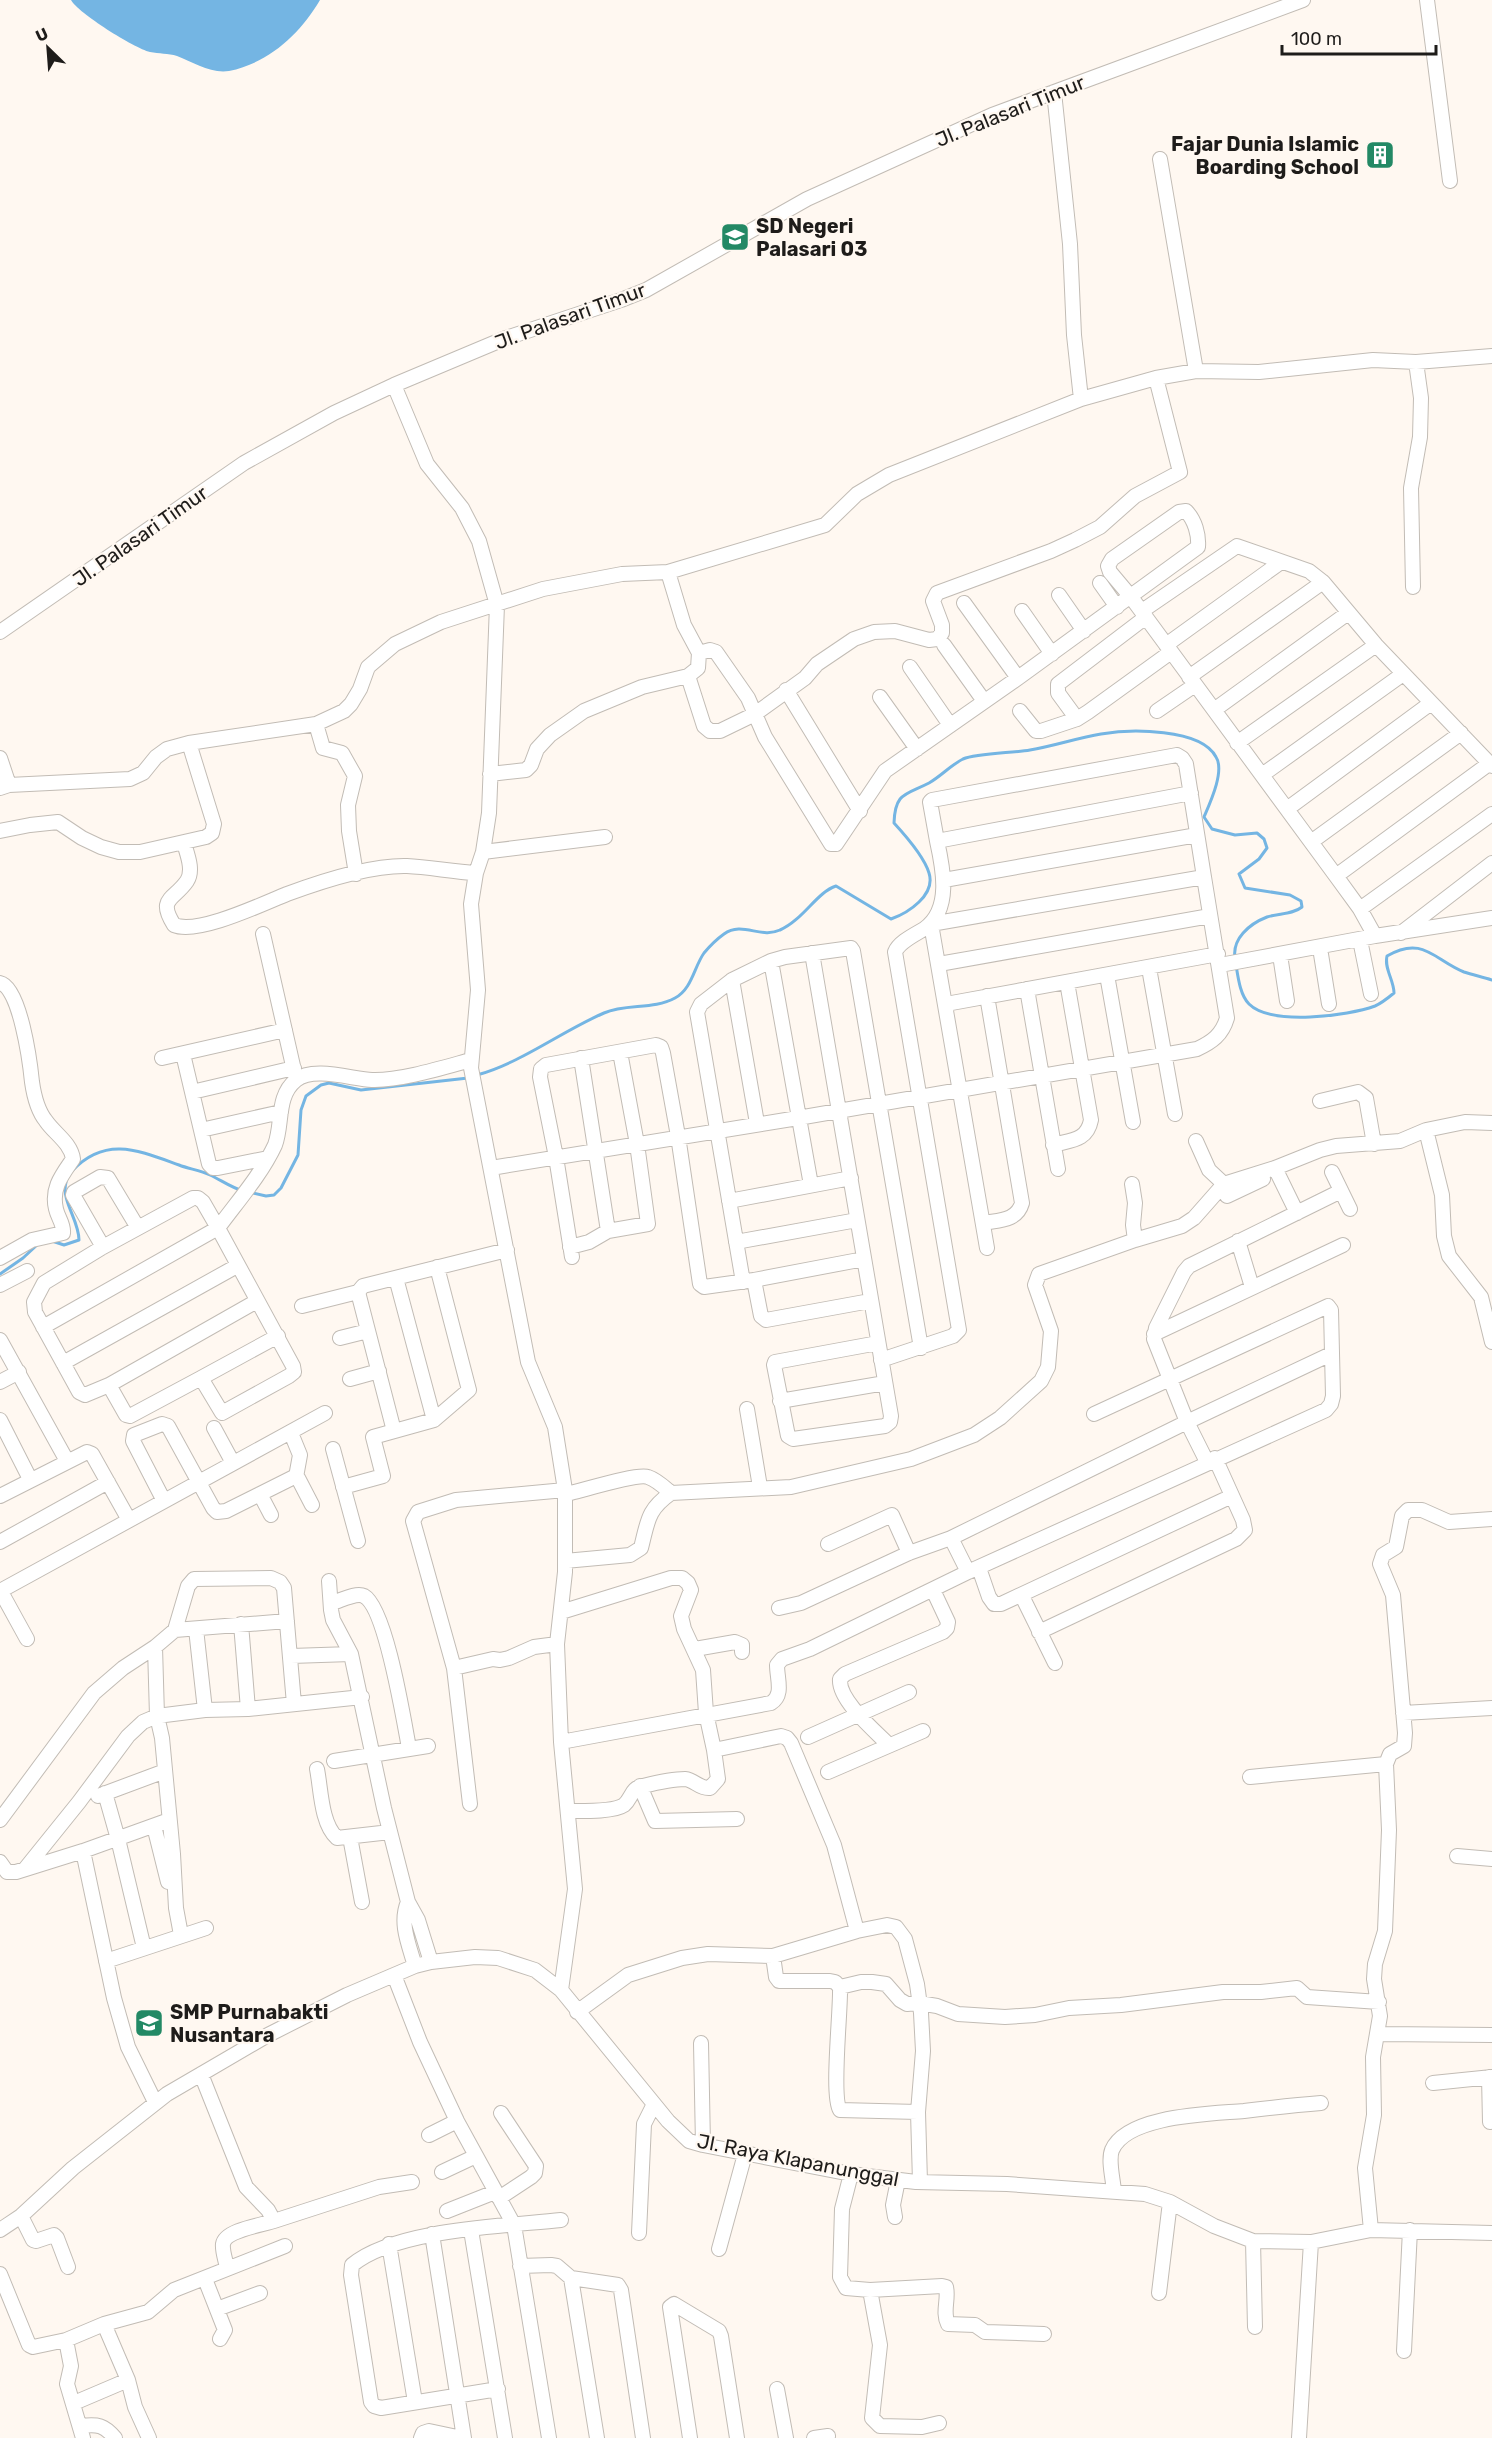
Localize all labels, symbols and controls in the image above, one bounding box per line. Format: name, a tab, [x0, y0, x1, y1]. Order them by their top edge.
north arrow	[18, 18, 78, 78]
scale bar	[1282, 18, 1436, 56]
text: U	[33, 24, 51, 46]
text: 100 m	[1291, 28, 1342, 50]
street label: Jl. Palasari Timur	[932, 70, 1089, 152]
place label: Fajar Dunia Islamic Boarding School	[1171, 132, 1359, 179]
building icon: Fajar Dunia Islamic Boarding School	[1364, 139, 1396, 171]
place label: SD Negeri Palasari 03	[756, 214, 867, 261]
school or university icon: SD Negeri Palasari 03	[719, 221, 751, 253]
street label: Jl. Palasari Timur	[491, 277, 649, 354]
street label: Jl. Palasari Timur	[68, 480, 212, 591]
place label: SMP Purnabakti Nusantara	[170, 2000, 328, 2047]
school or university icon: SMP Purnabakti Nusantara	[133, 2007, 165, 2039]
street label: Jl. Raya Klapanunggal	[695, 2129, 901, 2191]

